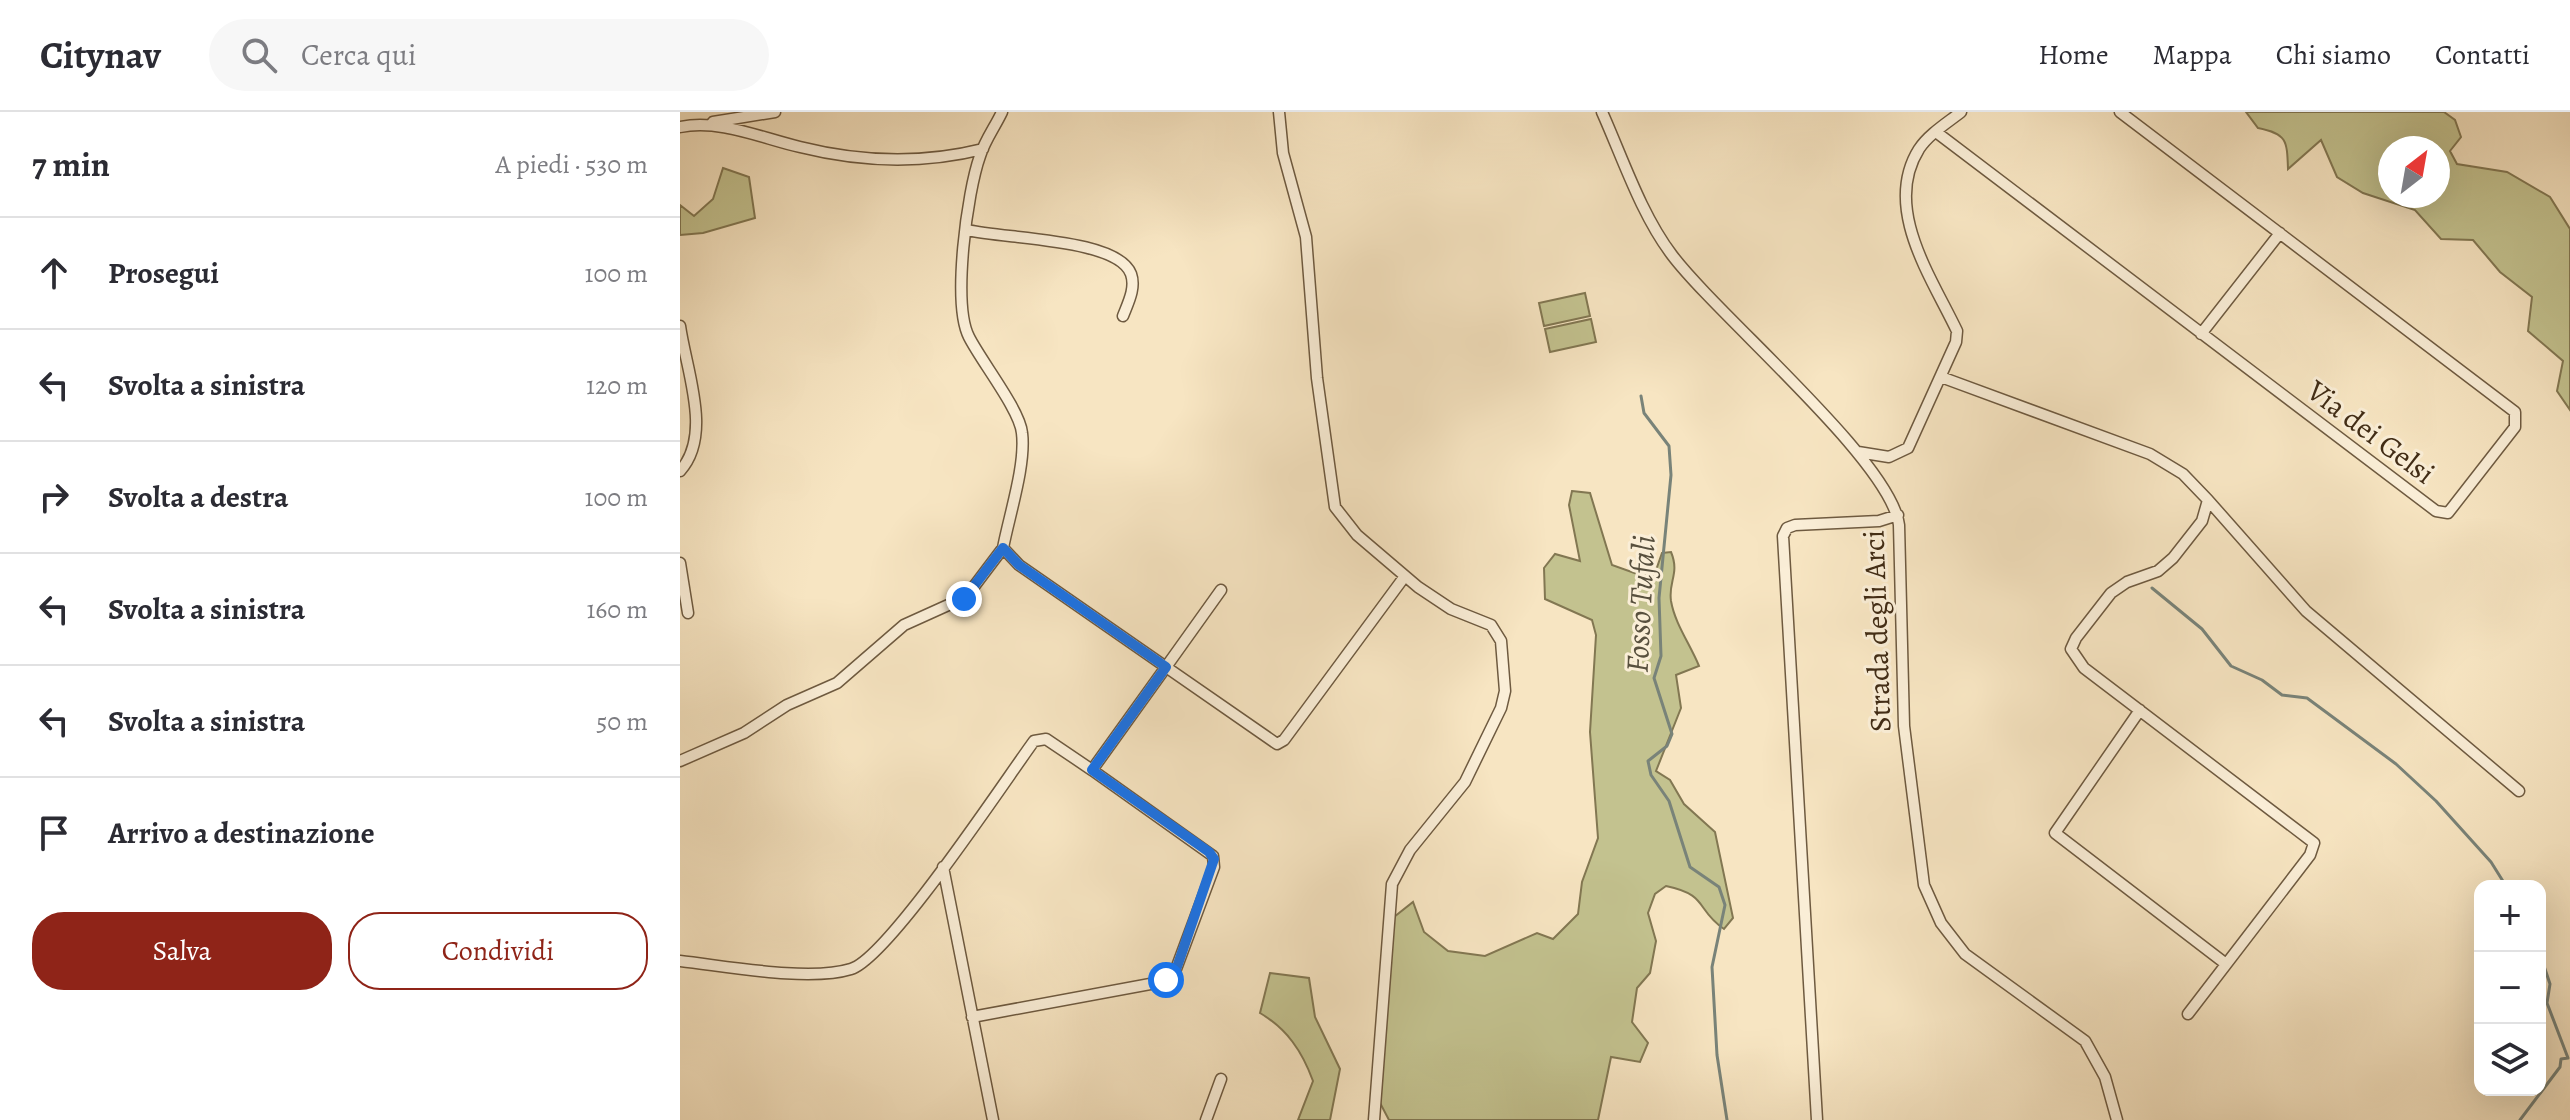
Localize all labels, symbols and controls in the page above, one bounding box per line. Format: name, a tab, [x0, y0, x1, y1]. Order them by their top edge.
search box	[209, 19, 769, 91]
text: Citynav	[40, 29, 161, 81]
icon: search	[237, 33, 281, 77]
text: Cerca qui	[301, 35, 416, 75]
text: Home	[2038, 36, 2109, 74]
text: Mappa	[2153, 36, 2232, 74]
text: Chi siamo	[2276, 36, 2391, 74]
text: Contatti	[2435, 36, 2530, 74]
north arrow	[2378, 136, 2450, 208]
text: 7 min	[32, 141, 110, 188]
text: A piedi · 530 m	[496, 147, 648, 182]
icon: ahead	[32, 251, 76, 295]
text: Prosegui	[108, 253, 219, 293]
text: 100 m	[585, 256, 648, 291]
icon: left	[32, 363, 76, 407]
text: Svolta a sinistra	[108, 365, 305, 405]
text: 120 m	[586, 368, 648, 403]
street label: Via dei Gelsi	[2298, 370, 2443, 493]
icon: right	[32, 475, 76, 519]
text: Svolta a destra	[108, 477, 289, 517]
text: 100 m	[585, 480, 648, 515]
street label: Strada degli Arci	[1853, 529, 1901, 733]
water label: Fosso Tufali	[1614, 534, 1666, 674]
route end	[946, 581, 982, 617]
icon: left	[32, 587, 76, 631]
text: Svolta a sinistra	[108, 589, 305, 629]
text: 160 m	[586, 592, 648, 627]
icon: left	[32, 699, 76, 743]
text: Svolta a sinistra	[108, 701, 305, 741]
text: 50 m	[596, 704, 648, 739]
icon: arrive	[32, 811, 76, 855]
text: Arrivo a destinazione	[108, 813, 375, 853]
map controls	[2474, 880, 2546, 1096]
button: +	[2474, 880, 2546, 952]
button: Salva	[32, 912, 332, 990]
button: Condividi	[348, 912, 648, 990]
button: −	[2474, 952, 2546, 1024]
route start	[1148, 962, 1184, 998]
button: layers	[2474, 1024, 2546, 1096]

